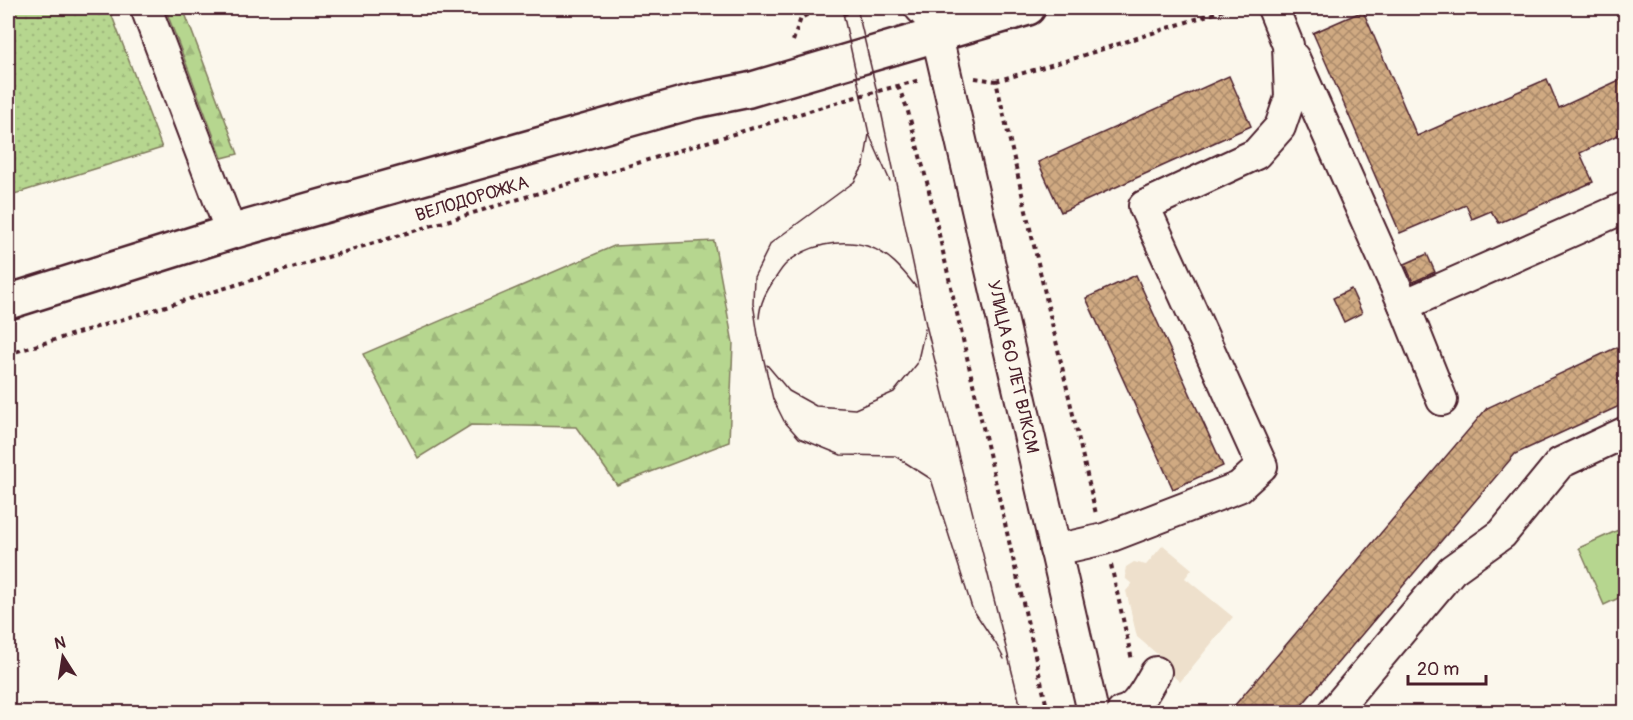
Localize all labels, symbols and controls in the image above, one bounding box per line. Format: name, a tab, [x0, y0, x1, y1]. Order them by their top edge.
street label: ВЕЛОДОРОЖКА	[413, 171, 532, 227]
street label: УЛИЦА 60 ЛЕТ ВЛКСМ	[982, 278, 1044, 456]
north arrow	[33, 627, 93, 687]
text: N	[53, 632, 68, 654]
scale bar	[1408, 648, 1486, 686]
text: 20 m	[1417, 658, 1459, 681]

